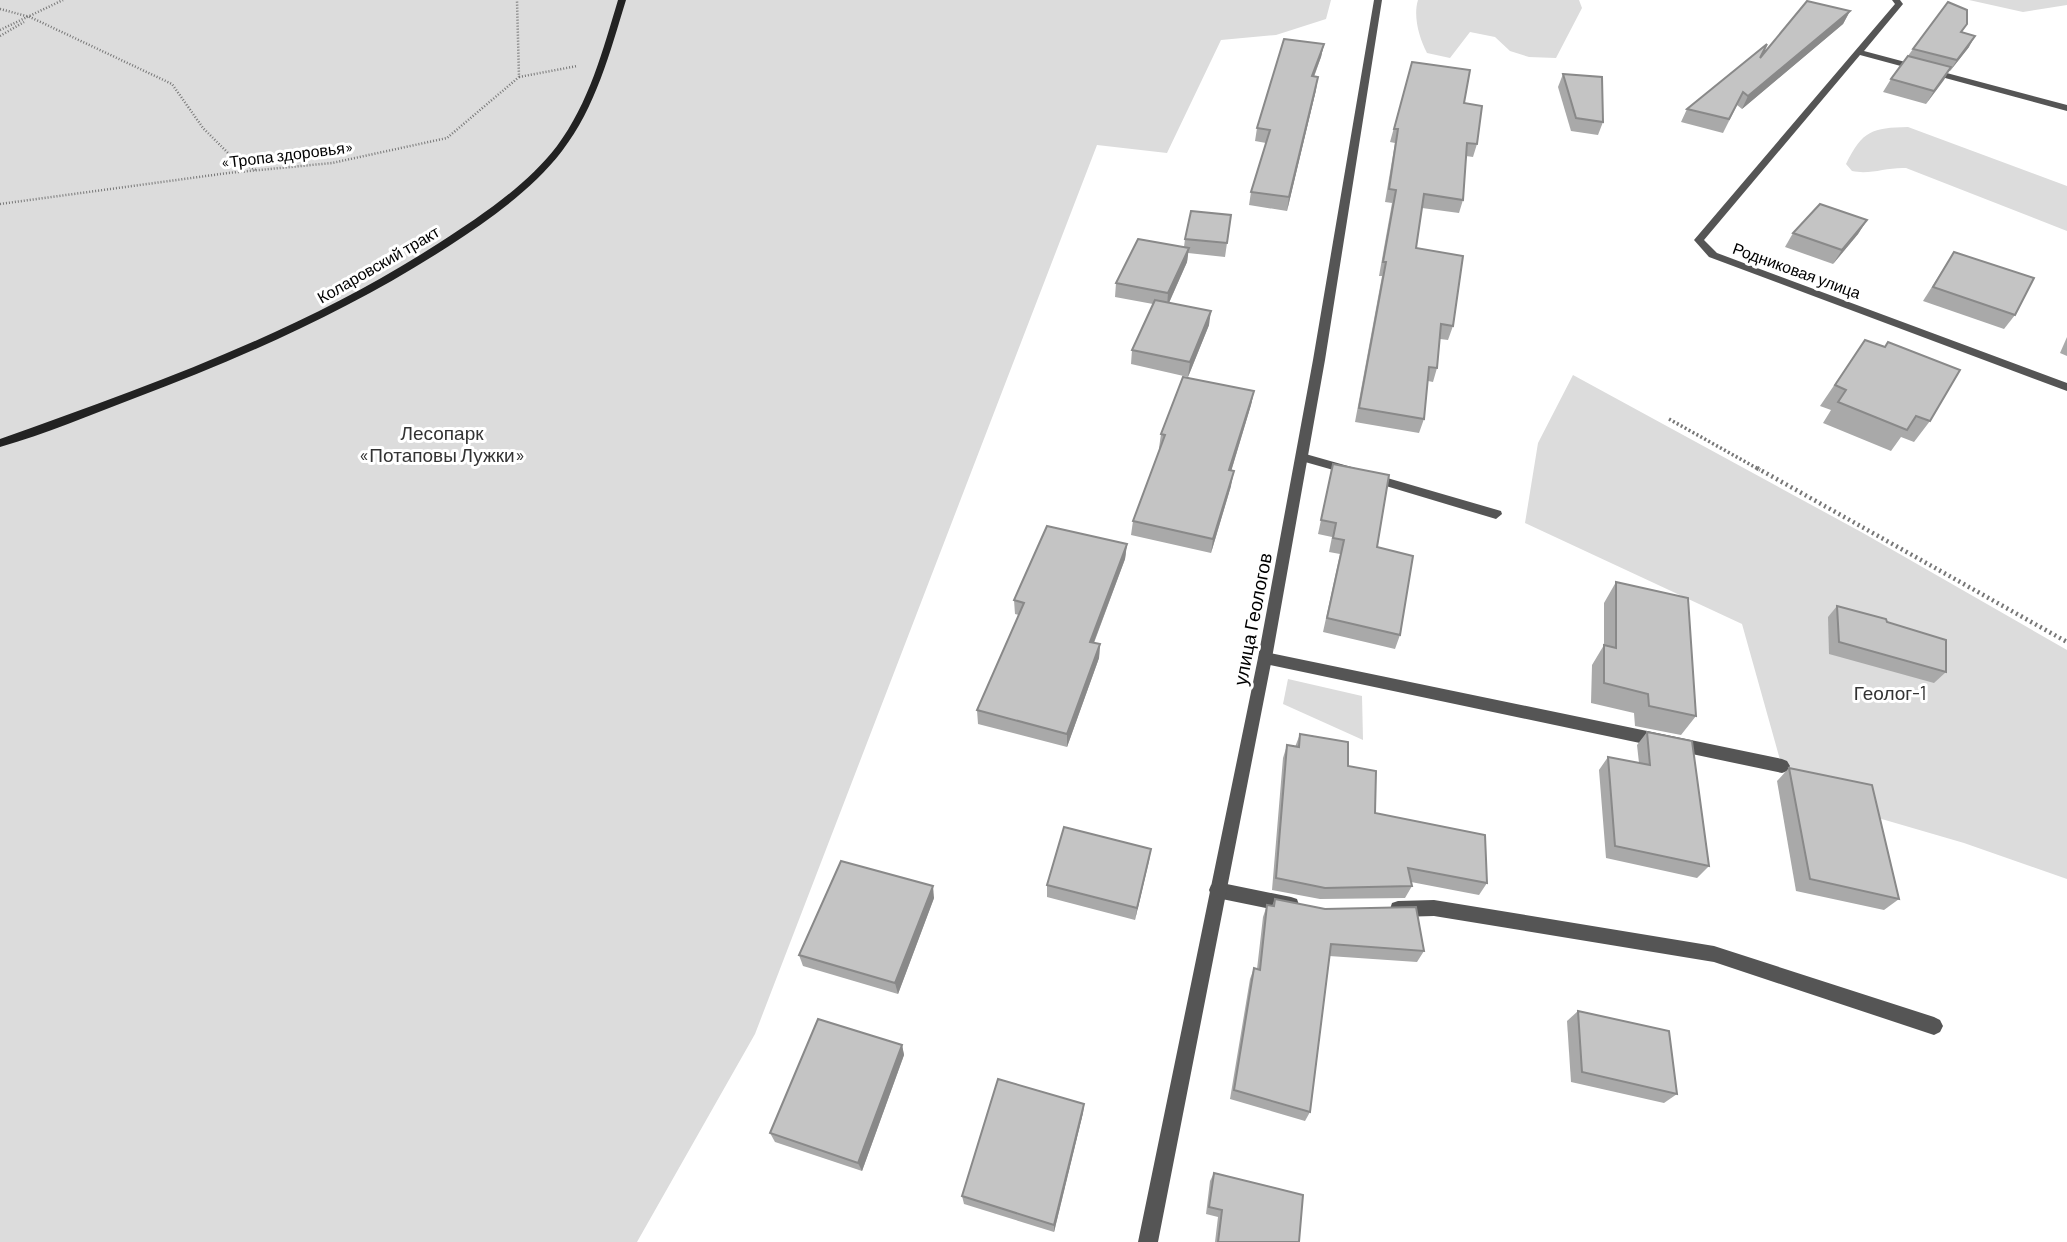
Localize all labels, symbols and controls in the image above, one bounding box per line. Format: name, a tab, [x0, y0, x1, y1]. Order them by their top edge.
street label: «Тропа здоровья»	[220, 136, 354, 172]
street label: Коларовский тракт	[314, 221, 443, 307]
street label: Родниковая улица	[1730, 238, 1864, 302]
park label: Лесопарк «Потаповы Лужки»	[359, 421, 525, 466]
street label: улица Геологов	[1228, 551, 1276, 687]
park label: Геолог-1	[1854, 681, 1926, 704]

